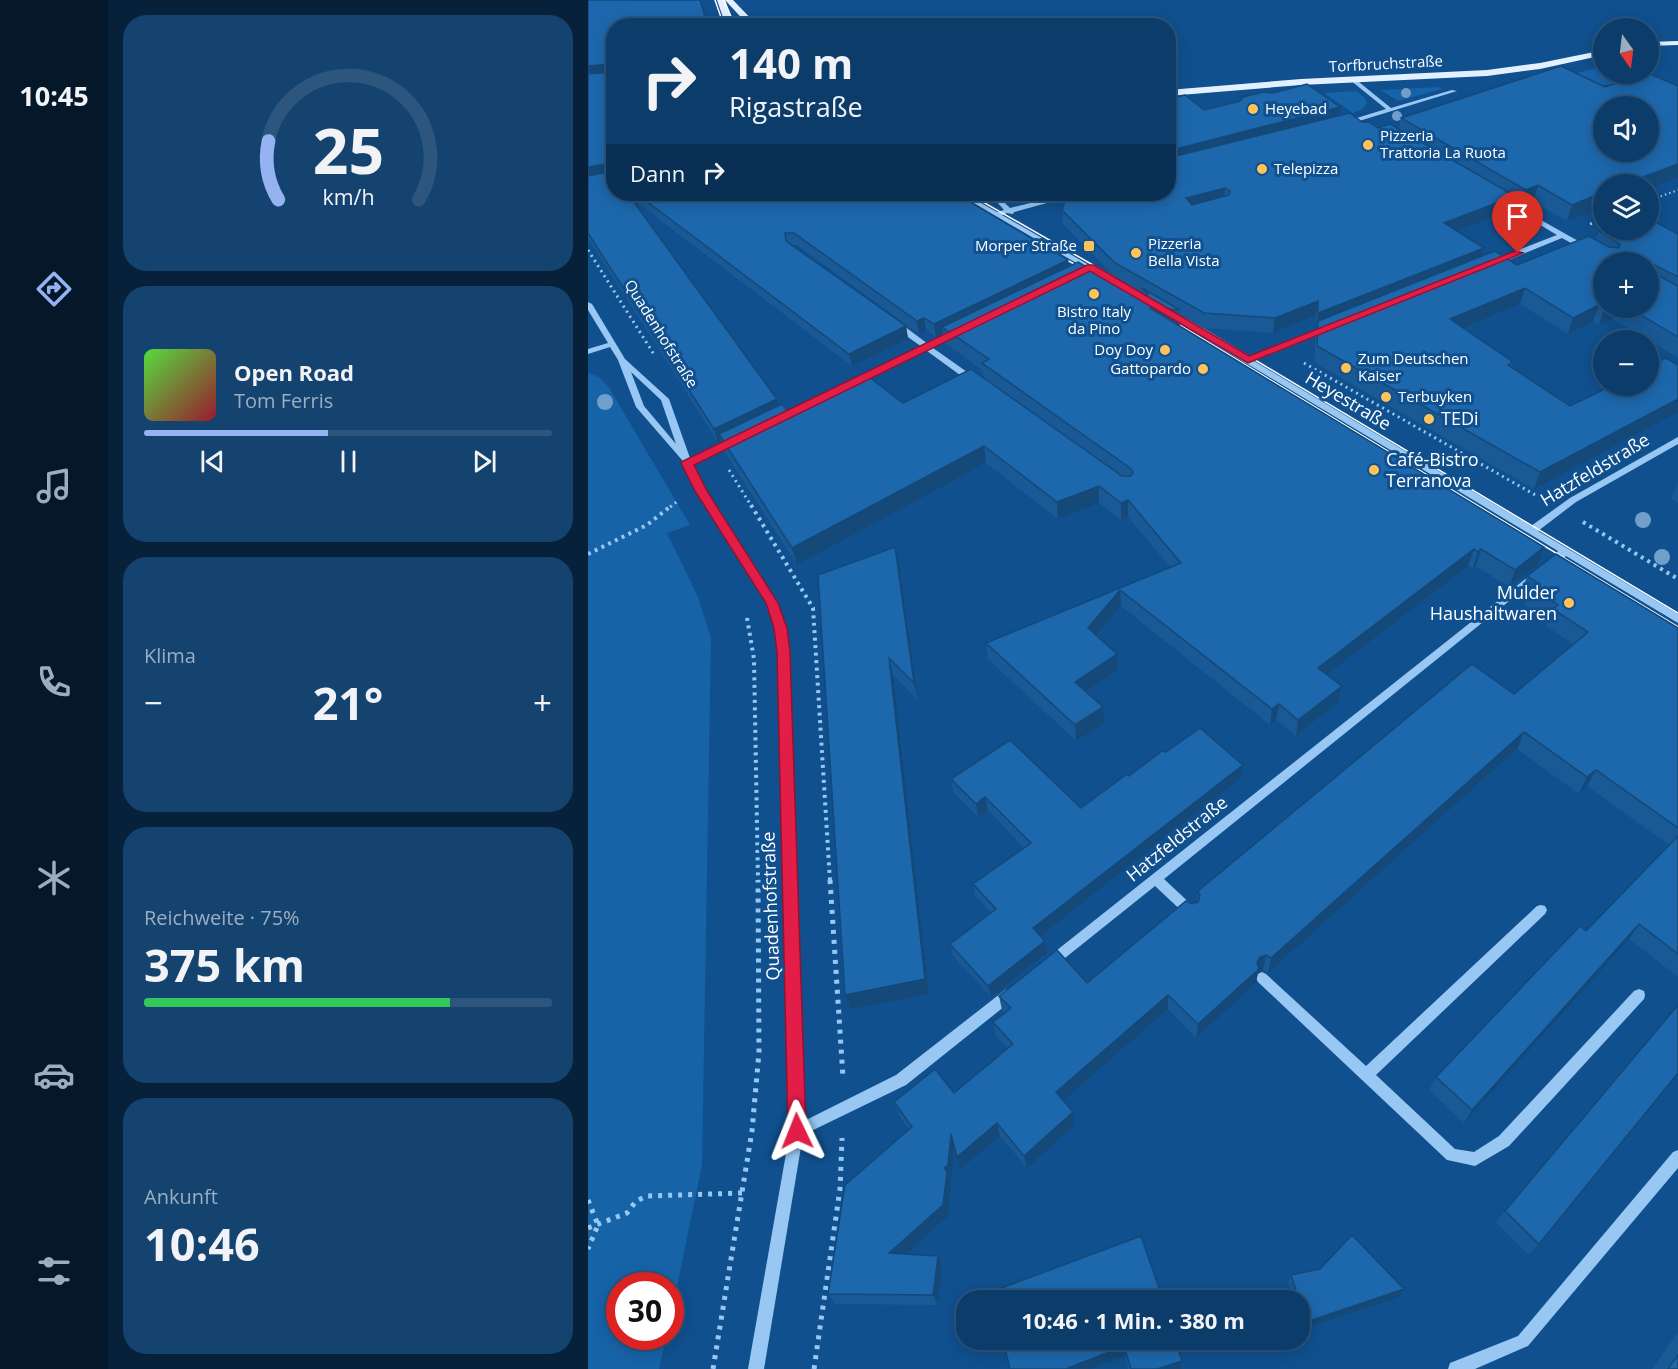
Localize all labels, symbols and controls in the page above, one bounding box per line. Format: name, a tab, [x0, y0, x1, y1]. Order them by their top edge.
north arrow	[1593, 18, 1659, 84]
map controls	[1593, 18, 1659, 396]
text: 140 m	[729, 34, 853, 91]
icon: right	[630, 42, 708, 120]
street label: Torfbruchstraße	[1328, 50, 1443, 76]
text: 10:45	[19, 77, 89, 114]
text: Rigastraße	[729, 88, 863, 125]
button: sound	[1593, 96, 1659, 162]
place label: Heyebad	[1265, 98, 1327, 118]
marker: Heyebad	[1246, 102, 1260, 116]
text: 25	[312, 107, 384, 192]
place label: Pizzeria Trattoria La Ruota	[1380, 125, 1506, 162]
marker: Pizzeria Trattoria La Ruota	[1361, 138, 1375, 152]
icon: right	[697, 156, 730, 189]
text: Dann	[630, 158, 685, 188]
place label: Telepizza	[1274, 158, 1338, 178]
marker: Telepizza	[1255, 162, 1269, 176]
button: layers	[1593, 174, 1659, 240]
text: km/h	[322, 182, 374, 211]
pin	[1492, 191, 1543, 253]
icon: arrive	[1501, 200, 1534, 233]
place label: Pizzeria Bella Vista	[1148, 233, 1219, 270]
place label: Morper Straße	[975, 235, 1077, 255]
marker: Morper Straße	[1082, 239, 1096, 253]
marker: Pizzeria Bella Vista	[1129, 246, 1143, 260]
button: +	[1593, 252, 1659, 318]
icon: directions	[33, 268, 75, 310]
street label: Quadenhofstraße	[621, 276, 703, 391]
marker: Bistro Italy da Pino	[1087, 287, 1101, 301]
place label: Bistro Italy da Pino	[1057, 301, 1132, 338]
button: −	[1593, 330, 1659, 396]
place label: Doy Doy	[1094, 339, 1153, 359]
marker: Doy Doy	[1158, 343, 1172, 357]
place label: Zum Deutschen Kaiser	[1358, 348, 1469, 385]
text: Open Road	[234, 357, 354, 387]
place label: Gattopardo	[1110, 358, 1191, 378]
marker: Zum Deutschen Kaiser	[1339, 361, 1353, 375]
marker: Gattopardo	[1196, 362, 1210, 376]
street label: Heyestraße	[1301, 365, 1396, 435]
place label: Terbuyken	[1398, 386, 1472, 406]
text: Tom Ferris	[234, 387, 333, 414]
marker: Terbuyken	[1379, 390, 1393, 404]
place label: TEDi	[1441, 406, 1479, 430]
marker: TEDi	[1422, 412, 1436, 426]
street label: Hatzfeldstraße	[1535, 427, 1654, 511]
icon: previous	[196, 445, 229, 478]
icon: pause	[332, 445, 365, 478]
icon: next	[468, 445, 501, 478]
place label: Café-Bistro Terranova	[1386, 447, 1479, 492]
marker: Café-Bistro Terranova	[1367, 463, 1381, 477]
icon: music	[33, 465, 75, 507]
place label: Mulder Haushaltwaren	[1430, 580, 1558, 625]
marker: Mulder Haushaltwaren	[1562, 596, 1576, 610]
text: Klima	[144, 642, 196, 669]
icon: phone	[33, 661, 75, 703]
text: 21°	[313, 672, 383, 733]
text: −	[144, 680, 163, 725]
text: +	[533, 680, 552, 725]
street label: Hatzfeldstraße	[1121, 790, 1232, 886]
street label: Quadenhofstraße	[755, 831, 785, 981]
icon: climate	[33, 857, 75, 899]
text: Reichweite · 75%	[144, 904, 300, 931]
text: 375 km	[144, 934, 305, 995]
icon: car	[33, 1054, 75, 1096]
position arrow	[765, 1099, 829, 1163]
text: Ankunft	[144, 1183, 218, 1210]
text: 10:46	[144, 1213, 260, 1274]
icon: filters	[33, 1250, 75, 1292]
speed limit sign: 30	[606, 1272, 684, 1350]
text: 10:46 · 1 Min. · 380 m	[1021, 1305, 1245, 1335]

